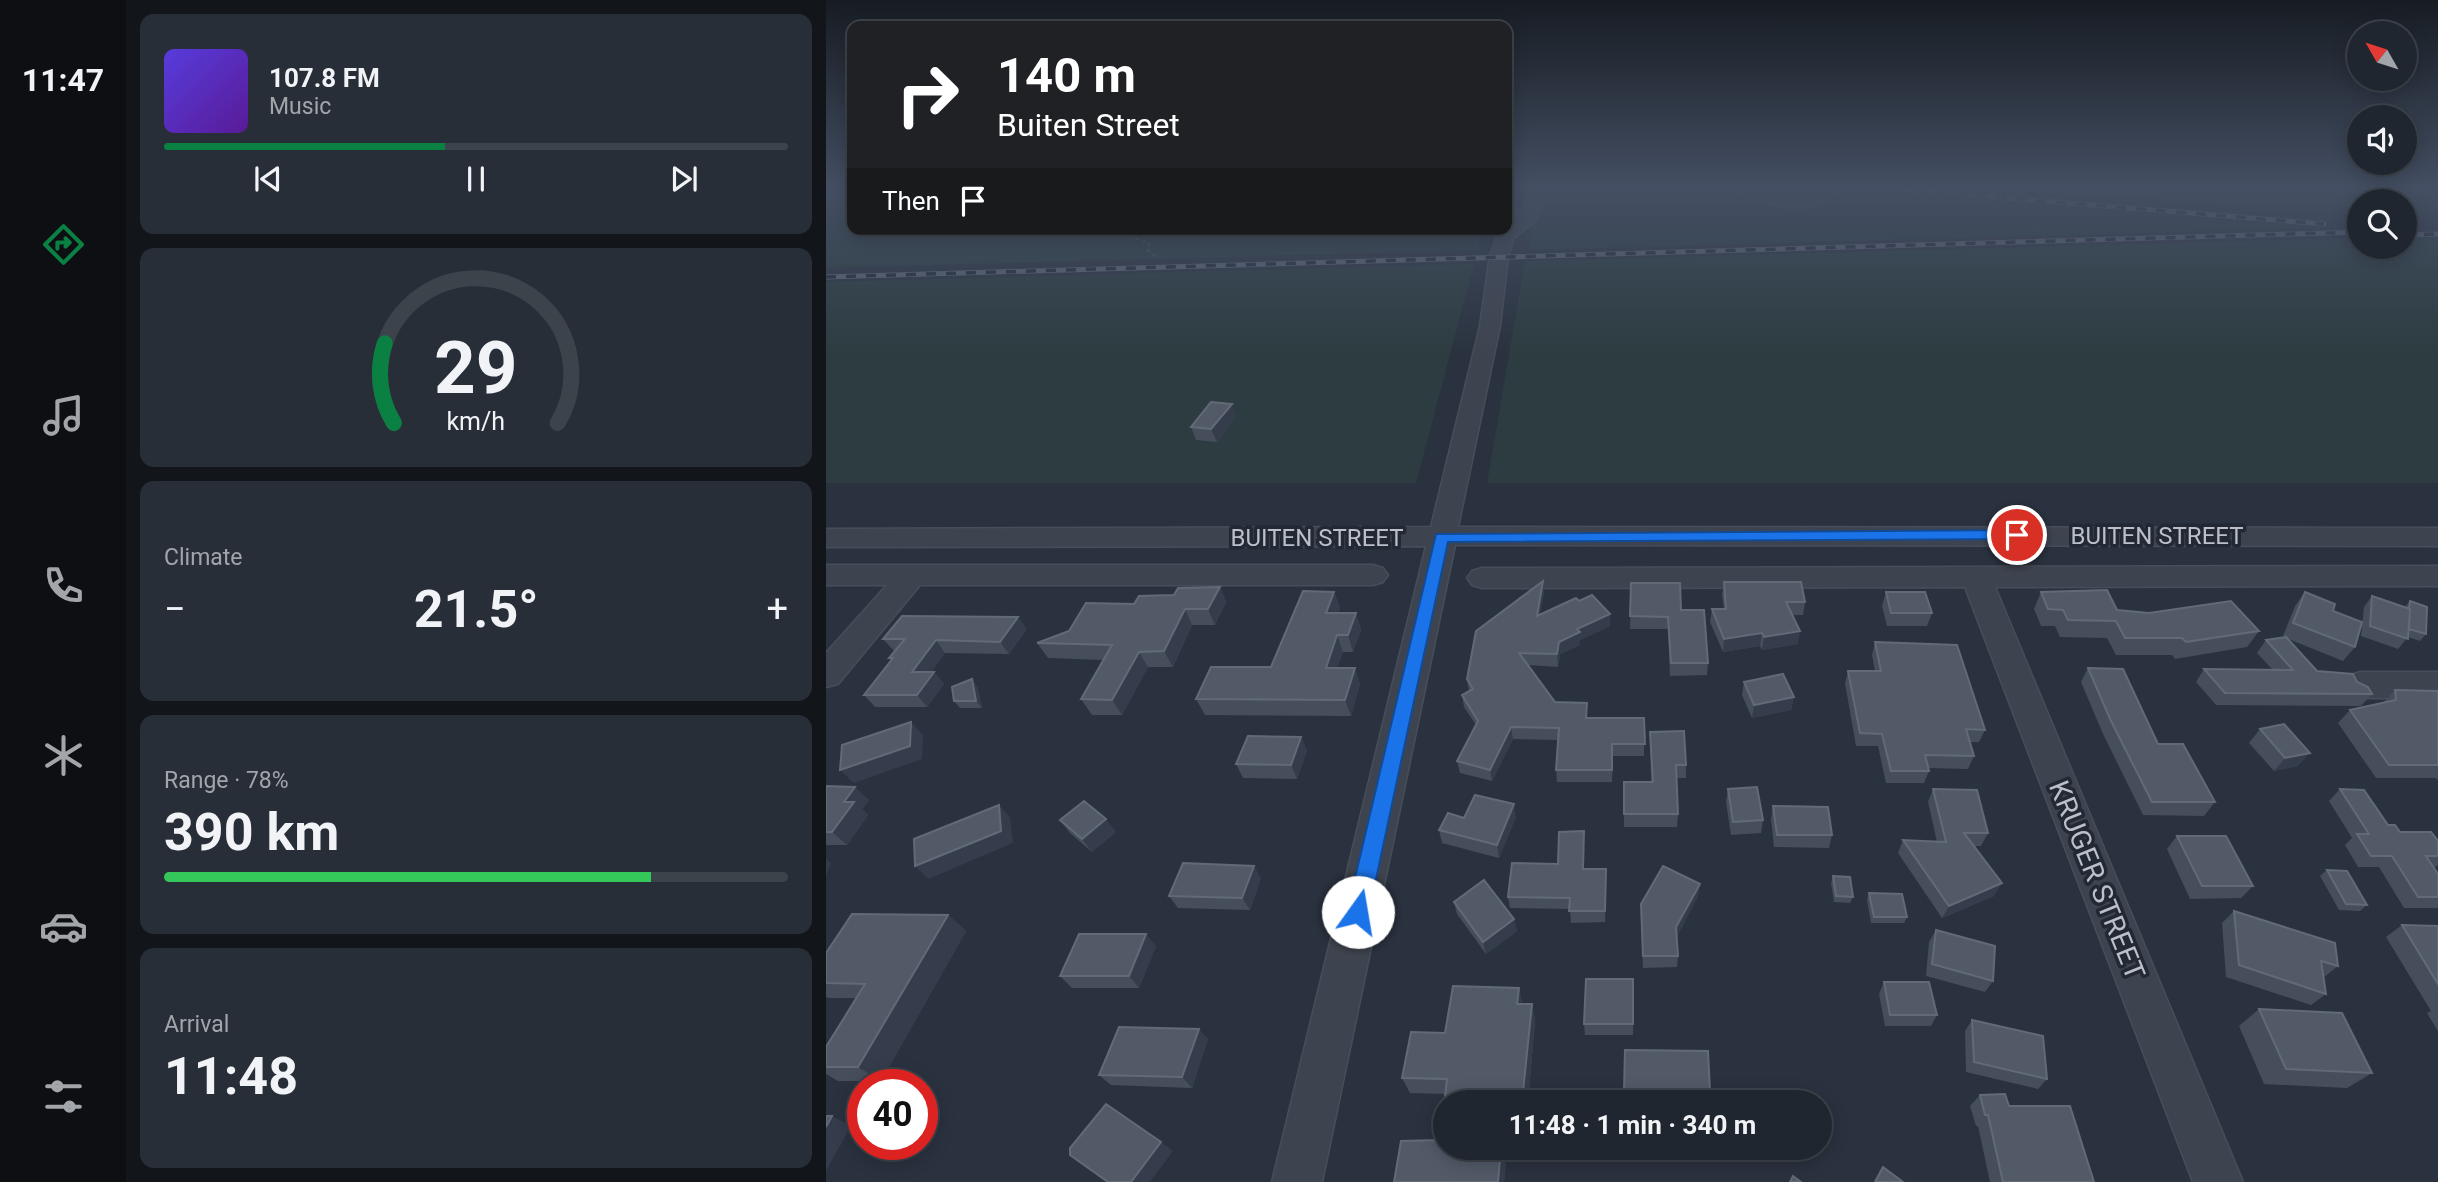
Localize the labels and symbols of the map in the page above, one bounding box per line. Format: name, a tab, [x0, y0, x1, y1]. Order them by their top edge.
north arrow	[2347, 21, 2417, 91]
pin	[1987, 505, 2047, 565]
street label: BUITEN STREET	[2071, 522, 2243, 550]
street label: BUITEN STREET	[1231, 524, 1403, 552]
street label: KRUGER STREET	[2042, 776, 2152, 985]
position arrow	[1321, 875, 1395, 949]
speed limit sign: 40	[847, 1069, 938, 1160]

